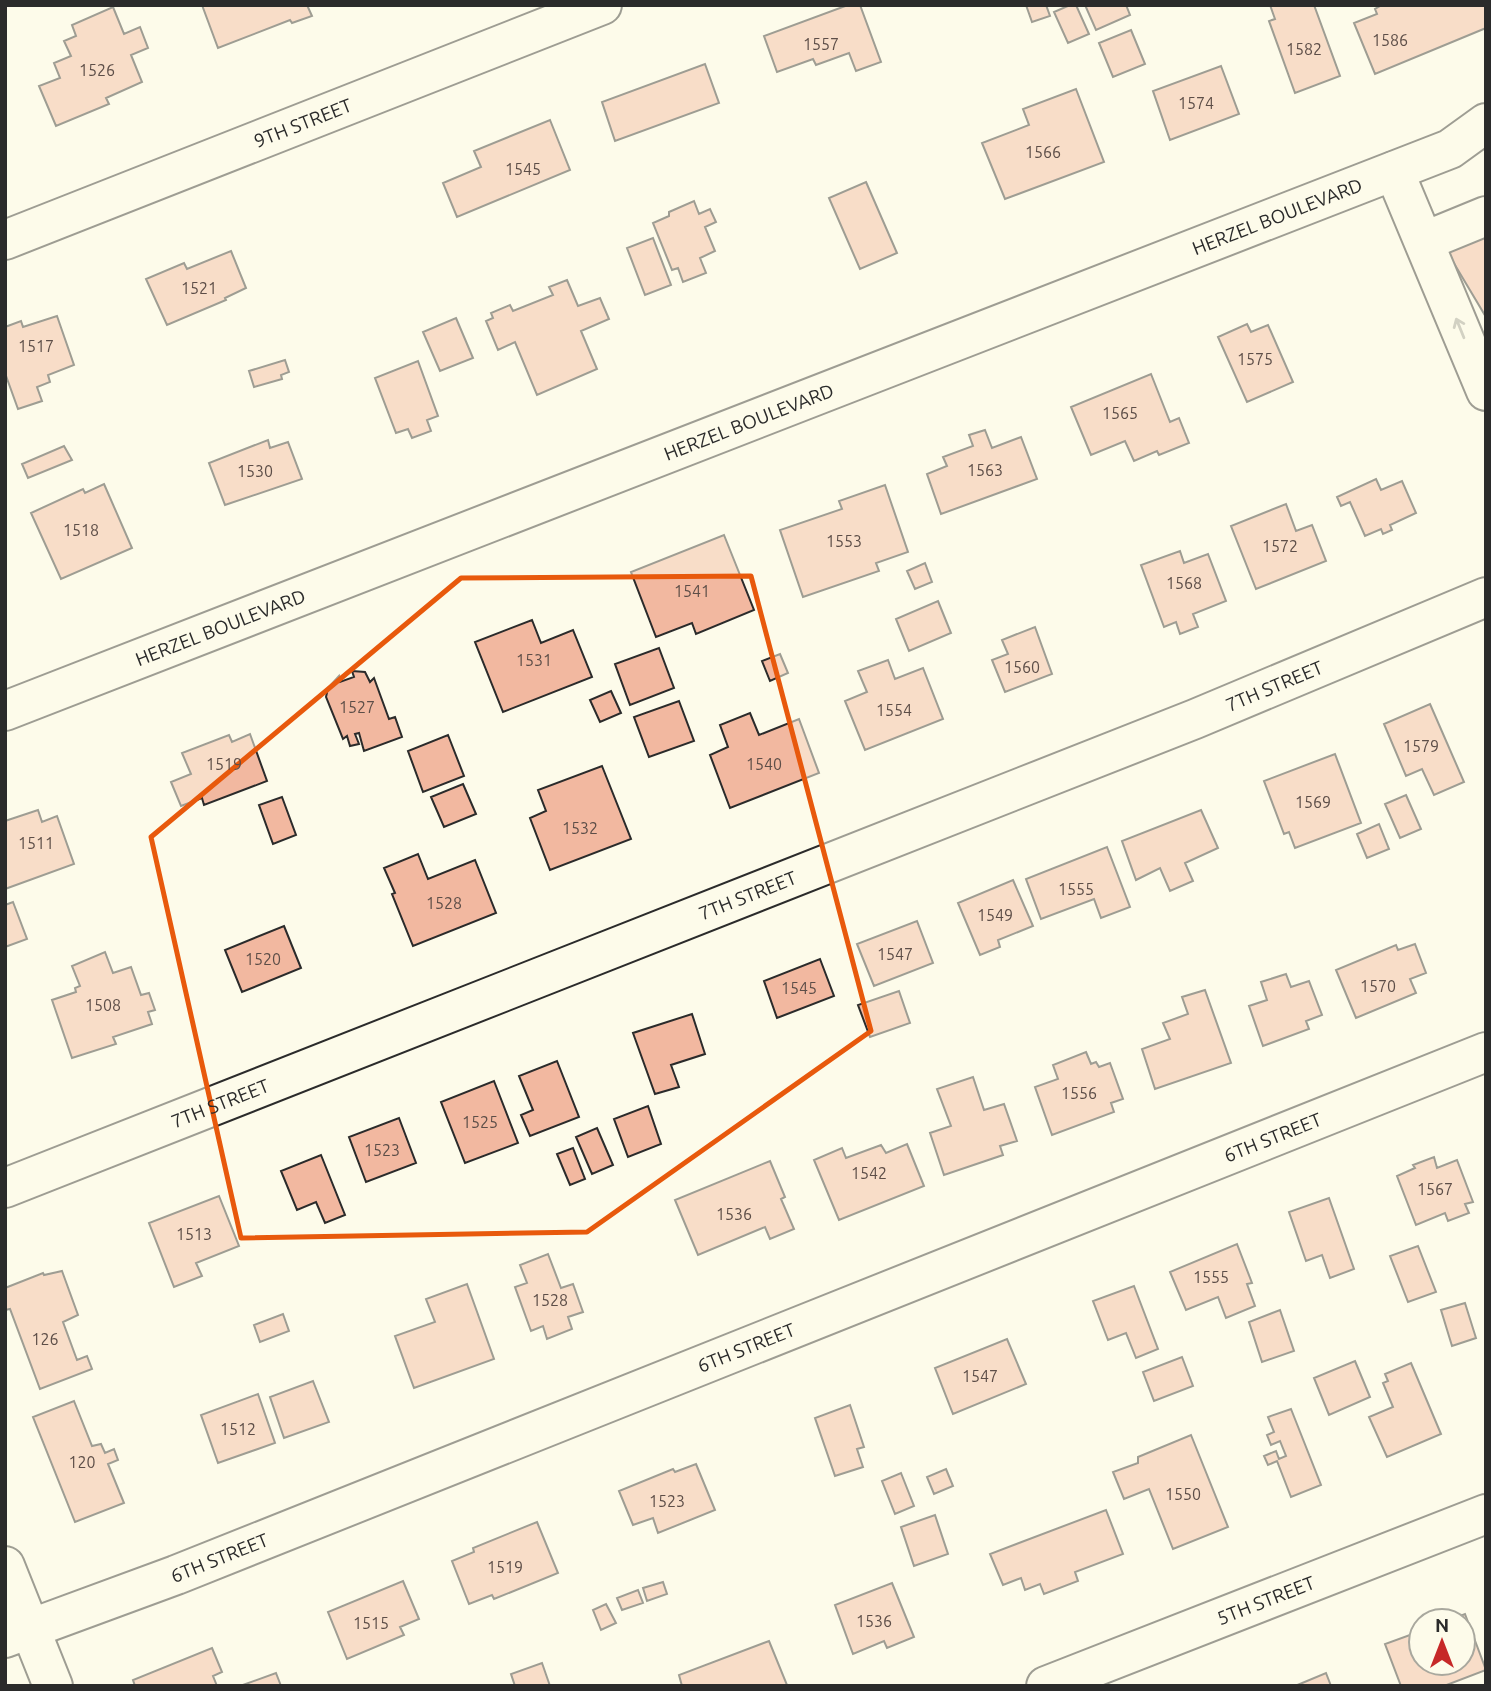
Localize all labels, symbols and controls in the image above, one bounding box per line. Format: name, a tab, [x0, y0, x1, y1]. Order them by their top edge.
house number: 1586	[1372, 31, 1408, 49]
house number: 1557	[803, 35, 839, 53]
house number: 1582	[1286, 40, 1322, 58]
house number: 1526	[79, 61, 115, 79]
street label: 9TH STREET	[251, 94, 355, 152]
house number: 1574	[1178, 94, 1214, 112]
house number: 1566	[1025, 143, 1061, 161]
house number: 1545	[505, 160, 541, 178]
street label: HERZEL BOULEVARD	[1189, 173, 1365, 259]
house number: 1521	[181, 279, 217, 297]
one-way arrow	[1453, 317, 1466, 339]
house number: 1517	[18, 337, 54, 355]
house number: 1575	[1237, 350, 1273, 368]
street label: HERZEL BOULEVARD	[661, 379, 837, 465]
house number: 1565	[1102, 404, 1138, 422]
house number: 1563	[967, 461, 1003, 479]
house number: 1530	[237, 462, 273, 480]
house number: 1518	[63, 521, 99, 539]
house number: 1553	[826, 532, 862, 550]
house number: 1572	[1262, 537, 1298, 555]
house number: 1568	[1166, 574, 1202, 592]
house number: 1541	[674, 582, 710, 600]
street label: HERZEL BOULEVARD	[132, 584, 308, 670]
house number: 1531	[516, 651, 552, 669]
street label: 7TH STREET	[1222, 656, 1326, 716]
house number: 1560	[1004, 658, 1040, 676]
house number: 1527	[339, 698, 375, 716]
house number: 1554	[876, 701, 912, 719]
house number: 1579	[1403, 737, 1439, 755]
house number: 1519	[206, 755, 242, 773]
house number: 1540	[746, 755, 782, 773]
house number: 1569	[1295, 793, 1331, 811]
house number: 1532	[562, 819, 598, 837]
house number: 1511	[18, 834, 54, 852]
street label: 7TH STREET	[695, 866, 800, 925]
house number: 1555	[1058, 880, 1094, 898]
house number: 1528	[426, 894, 462, 912]
house number: 1549	[977, 906, 1013, 924]
house number: 1547	[877, 945, 913, 963]
house number: 1520	[245, 950, 281, 968]
house number: 1570	[1360, 977, 1396, 995]
house number: 1545	[781, 979, 817, 997]
house number: 1508	[85, 996, 121, 1014]
street label: 7TH STREET	[168, 1074, 272, 1132]
house number: 1556	[1061, 1084, 1097, 1102]
street label: 6TH STREET	[1221, 1108, 1325, 1167]
house number: 1525	[462, 1113, 498, 1131]
house number: 1523	[364, 1141, 400, 1159]
house number: 1542	[851, 1164, 887, 1182]
house number: 1567	[1417, 1180, 1453, 1198]
house number: 1536	[716, 1205, 752, 1223]
house number: 1513	[176, 1225, 212, 1243]
house number: 1555	[1193, 1268, 1229, 1286]
house number: 1528	[532, 1291, 568, 1309]
street label: 6TH STREET	[694, 1318, 798, 1377]
house number: 126	[31, 1330, 59, 1348]
house number: 1547	[962, 1367, 998, 1385]
house number: 1512	[220, 1420, 256, 1438]
house number: 120	[68, 1453, 96, 1471]
house number: 1550	[1165, 1485, 1201, 1503]
house number: 1523	[649, 1492, 685, 1510]
street label: 6TH STREET	[167, 1528, 272, 1587]
house number: 1519	[487, 1558, 523, 1576]
street label: 5TH STREET	[1214, 1571, 1318, 1629]
north arrow	[1407, 1607, 1477, 1677]
house number: 1536	[856, 1612, 892, 1630]
house number: 1515	[353, 1614, 389, 1632]
text: N	[1435, 1614, 1449, 1636]

